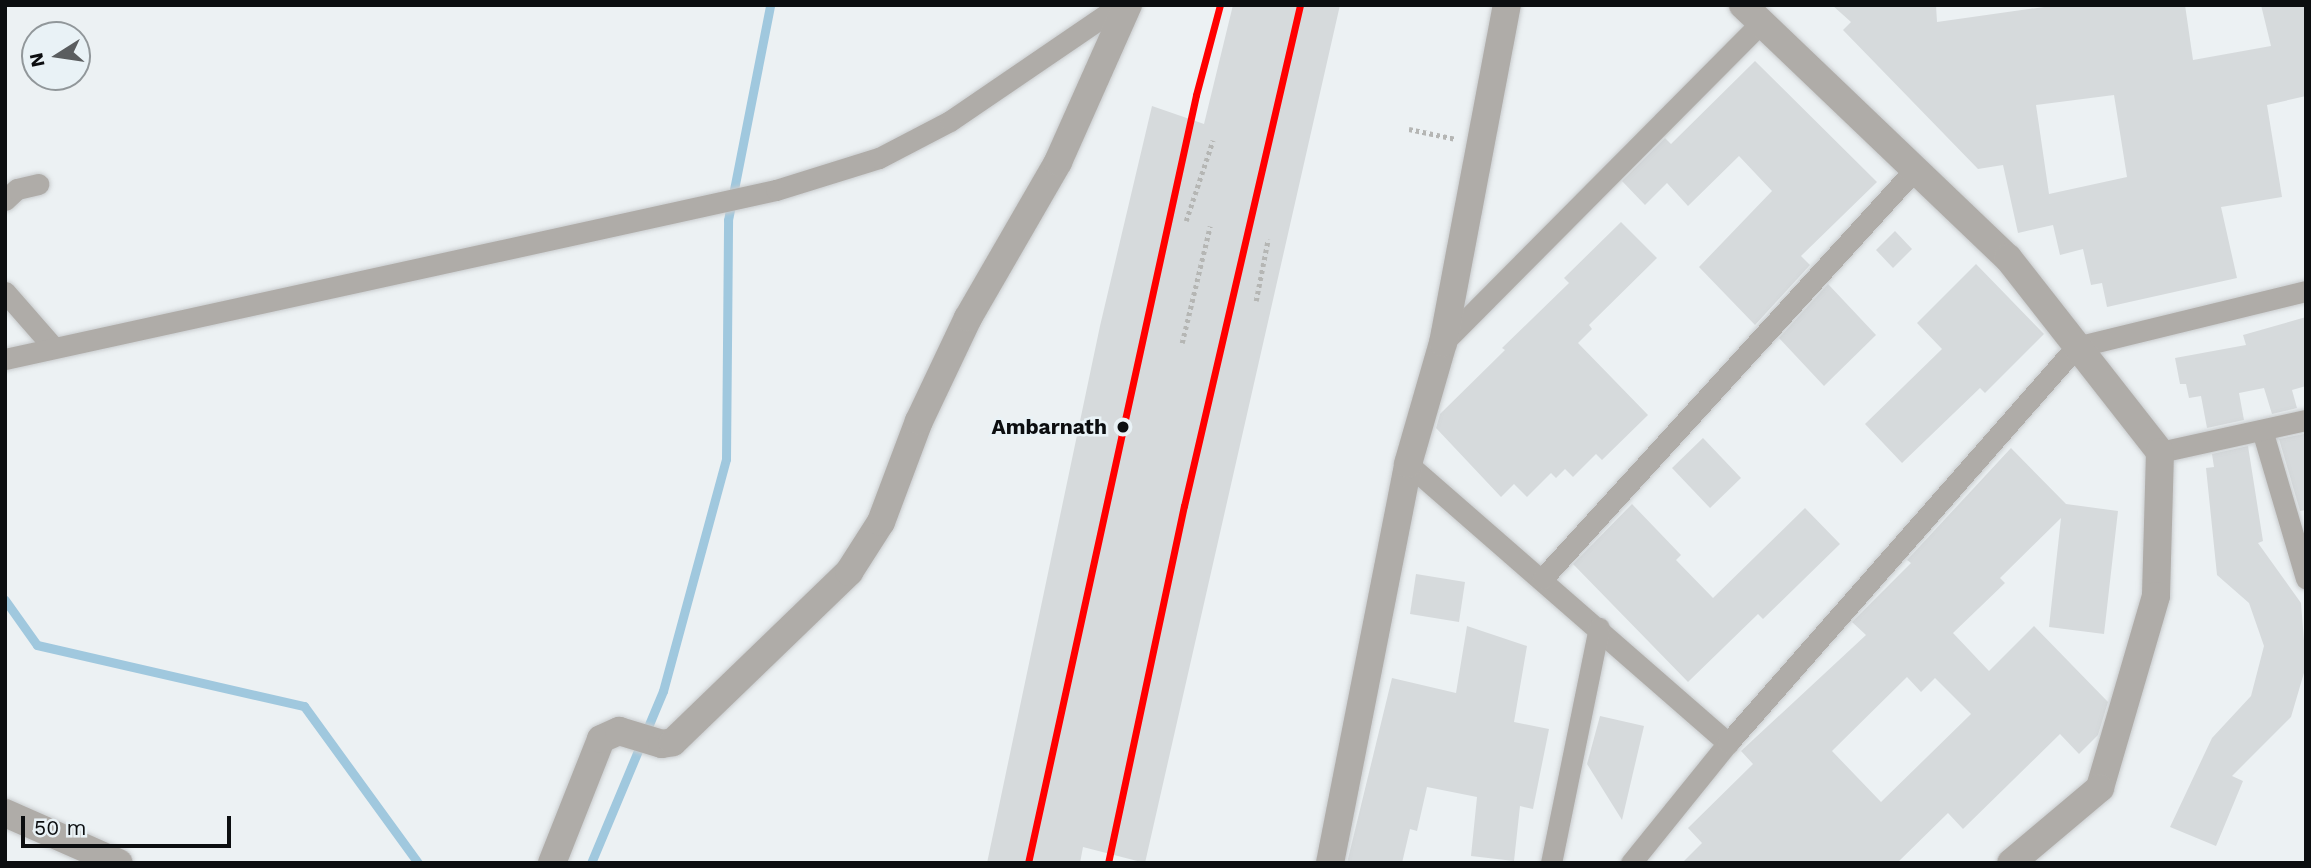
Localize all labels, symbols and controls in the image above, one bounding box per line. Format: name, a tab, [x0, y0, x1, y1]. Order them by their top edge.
north arrow	[21, 21, 91, 91]
text: N	[24, 51, 50, 69]
place label: Ambarnath	[992, 414, 1107, 440]
marker: Ambarnath	[1113, 417, 1133, 437]
scale bar	[24, 802, 234, 846]
text: 50 m	[34, 815, 86, 840]

